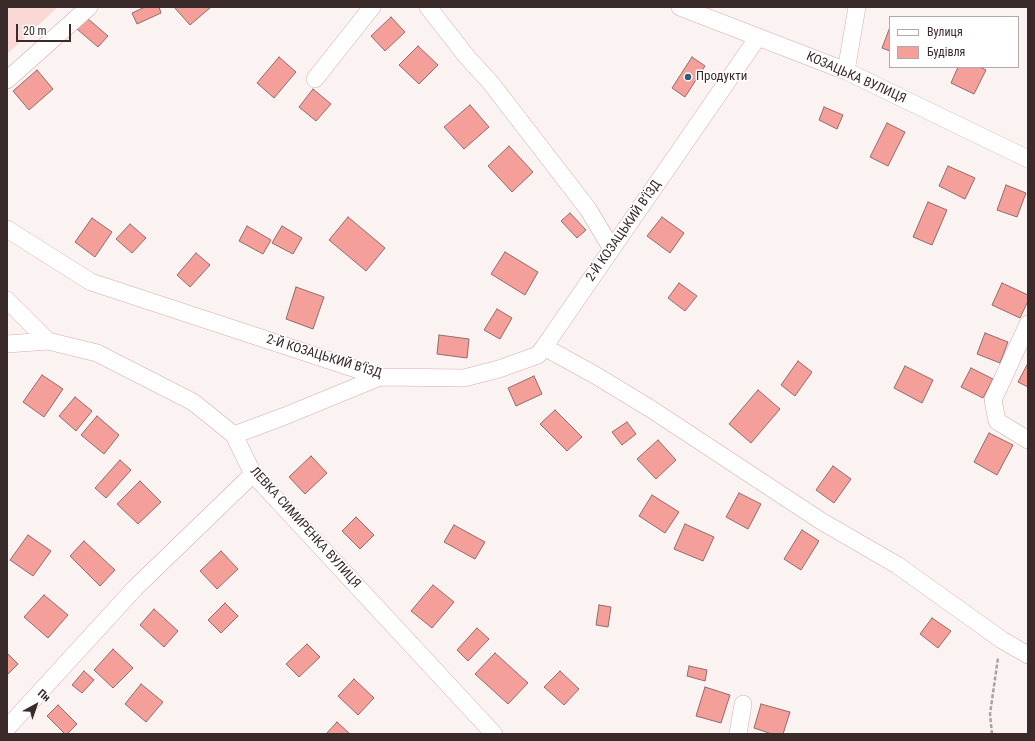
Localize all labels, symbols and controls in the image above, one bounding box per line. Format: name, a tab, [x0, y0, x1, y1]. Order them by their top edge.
scale bar	[18, 16, 73, 42]
legend	[889, 16, 1019, 68]
text: 20 m	[23, 24, 47, 38]
text: Вулиця	[927, 25, 963, 39]
text: Будівля	[927, 45, 965, 59]
street label: КОЗАЦЬКА ВУЛИЦЯ	[804, 49, 908, 107]
place label: Продукти	[696, 69, 747, 85]
marker: Продукти	[683, 72, 693, 82]
street label: 2-Й КОЗАЦЬКИЙ В’ЇЗД	[583, 177, 665, 285]
street label: 2-Й КОЗАЦЬКИЙ В’ЇЗД	[264, 332, 384, 382]
street label: ЛЕВКА СИМИРЕНКА ВУЛИЦЯ	[246, 464, 364, 592]
north arrow	[16, 685, 56, 725]
text: Пн	[35, 686, 53, 704]

